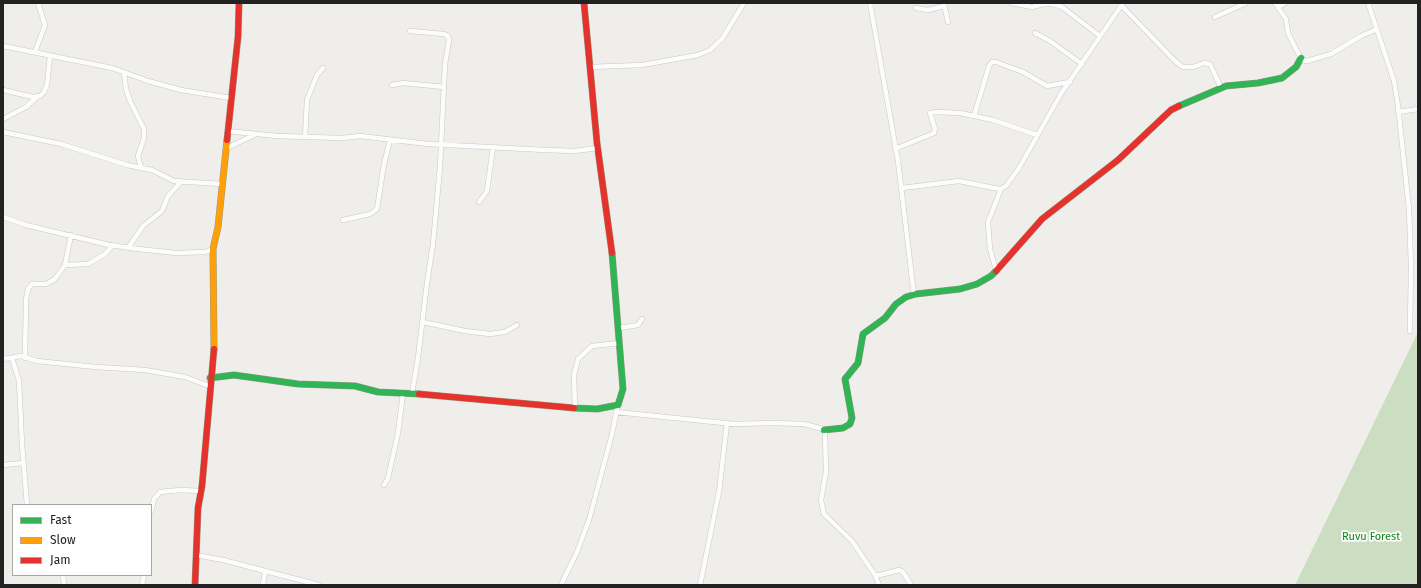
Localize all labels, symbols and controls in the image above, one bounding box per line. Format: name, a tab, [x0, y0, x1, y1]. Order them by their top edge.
legend	[12, 504, 152, 576]
text: Fast	[50, 513, 72, 527]
park label: Ruvu Forest	[1342, 530, 1400, 544]
text: Slow	[50, 533, 76, 547]
text: Jam	[50, 553, 70, 567]

